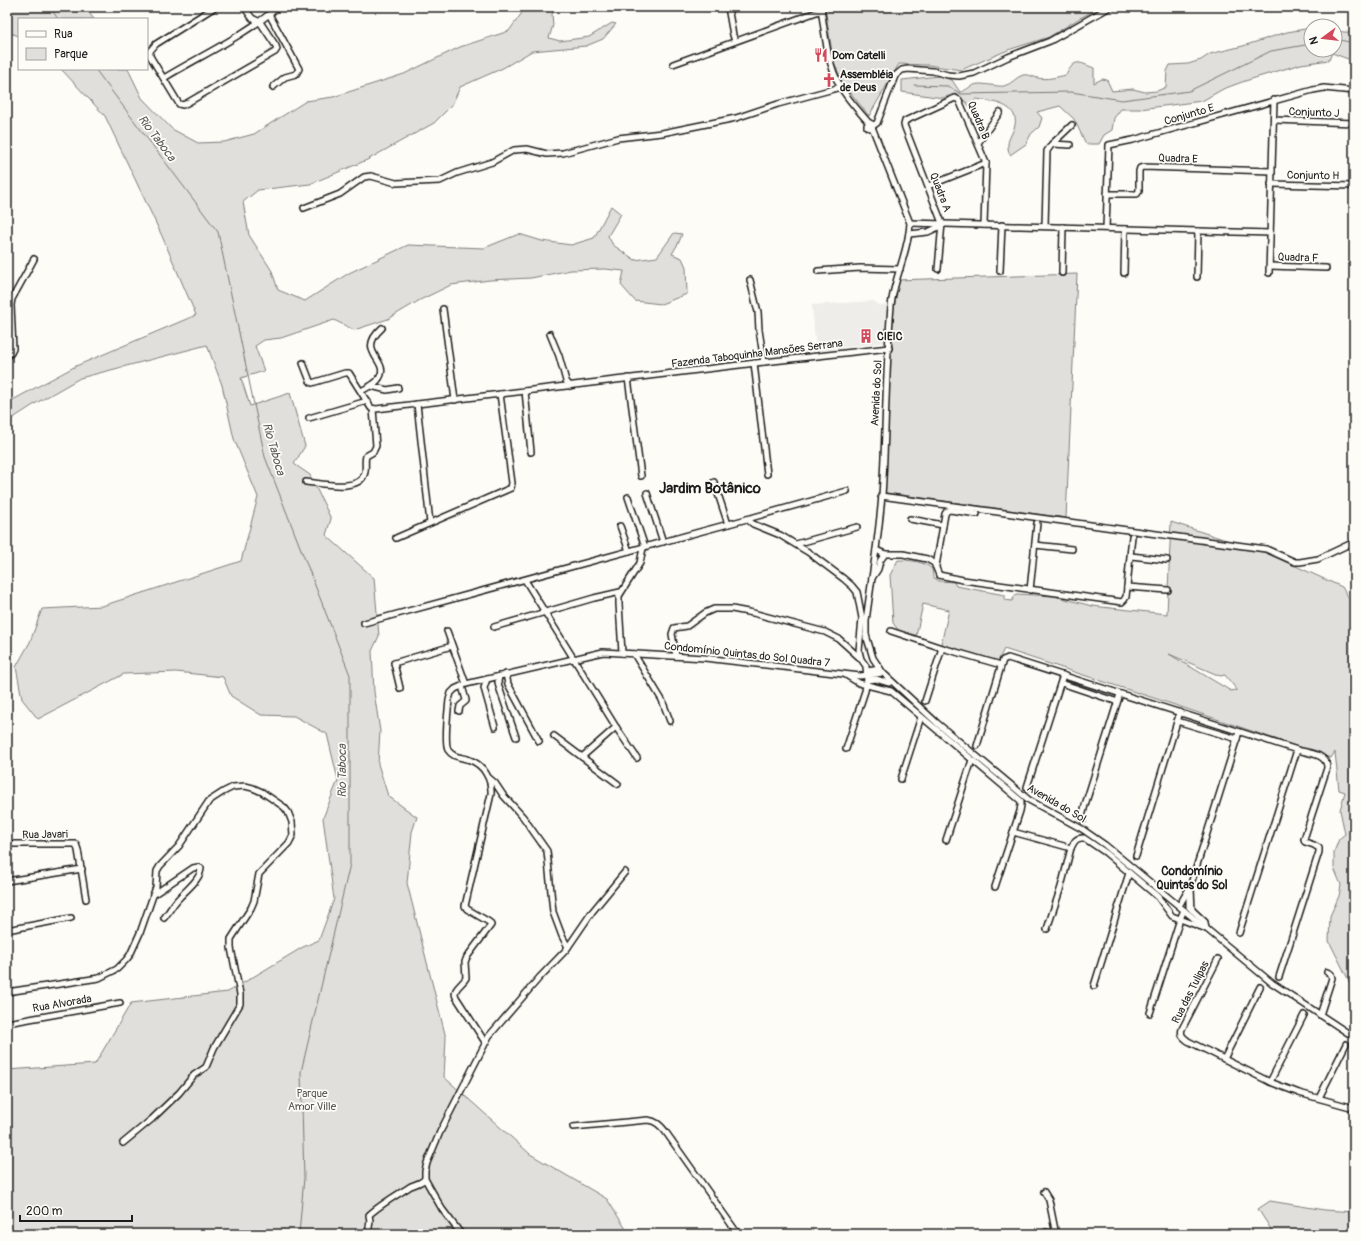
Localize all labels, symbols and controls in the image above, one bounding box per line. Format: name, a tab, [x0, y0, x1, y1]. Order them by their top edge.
legend	[18, 18, 148, 70]
north arrow	[1303, 18, 1343, 58]
text: Rua	[54, 27, 73, 42]
text: N	[1306, 35, 1321, 46]
text: Parque	[54, 47, 88, 62]
restaurant icon: Dom Catelli	[813, 47, 829, 63]
place label: Dom Catelli	[832, 49, 885, 62]
place label: Assembléia de Deus	[840, 68, 893, 94]
church icon: Assembléia de Deus	[821, 72, 837, 88]
street label: Quadra B	[965, 99, 992, 141]
street label: Conjunto E	[1163, 101, 1216, 128]
street label: Conjunto J	[1288, 105, 1340, 120]
water label: Rio Taboca	[134, 112, 180, 165]
street label: Quadra E	[1158, 151, 1198, 166]
street label: Conjunto H	[1287, 169, 1339, 182]
street label: Quadra A	[927, 171, 954, 214]
street label: Quadra F	[1277, 250, 1319, 265]
building icon: CIEIC	[858, 328, 874, 344]
place label: CIEIC	[877, 330, 903, 343]
street label: Fazenda Taboquinha Mansões Serrana	[671, 337, 844, 370]
street label: Avenida do Sol	[868, 360, 885, 426]
water label: Rio Taboca	[259, 421, 289, 478]
district label: Jardim Botânico	[659, 479, 761, 498]
street label: Condomínio Quintas do Sol Quadra 7	[663, 639, 831, 670]
water label: Rio Taboca	[335, 743, 350, 798]
street label: Avenida do Sol	[1025, 781, 1089, 826]
street label: Rua Javari	[22, 828, 68, 841]
district label: Condomínio Quintas do Sol	[1156, 864, 1228, 893]
street label: Rua das Tulipas	[1169, 959, 1212, 1026]
street label: Rua Alvorada	[32, 992, 93, 1015]
park label: Parque Amor Ville	[288, 1087, 337, 1113]
scale bar	[20, 1197, 132, 1223]
text: 200 m	[26, 1204, 63, 1219]

